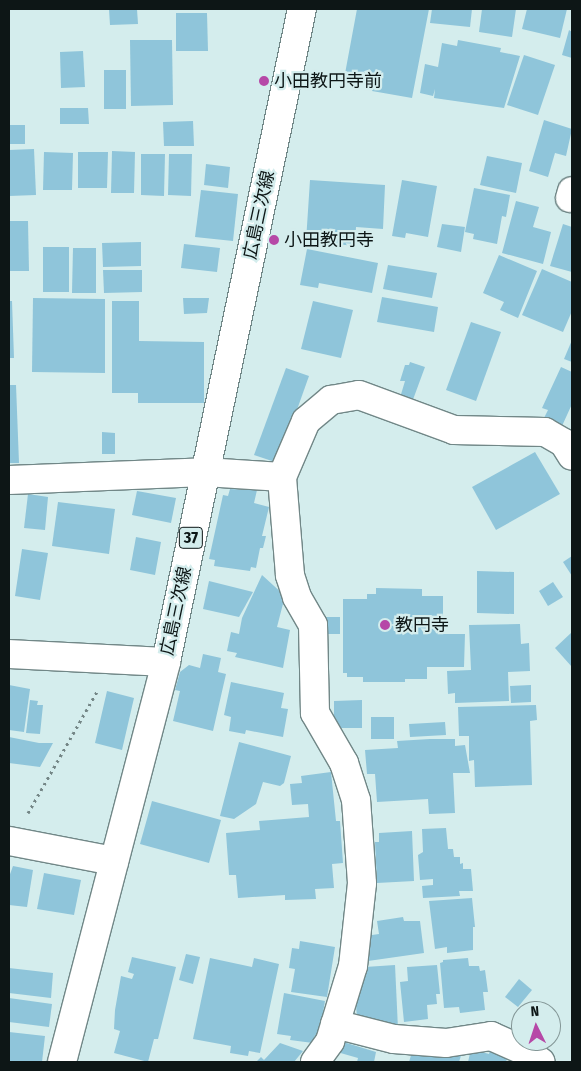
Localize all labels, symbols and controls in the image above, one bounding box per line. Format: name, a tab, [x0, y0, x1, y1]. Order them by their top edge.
place label: 小田教円寺前	[274, 70, 382, 92]
marker: 小田教円寺前	[258, 75, 270, 87]
street label: 広島三次線	[239, 169, 279, 261]
place label: 小田教円寺	[284, 229, 374, 251]
marker: 小田教円寺	[268, 234, 280, 246]
road number: 37	[178, 524, 204, 552]
street label: 広島三次線	[156, 565, 196, 657]
place label: 教円寺	[395, 614, 449, 636]
marker: 教円寺	[379, 619, 391, 631]
north arrow	[511, 1001, 561, 1051]
text: N	[530, 1003, 540, 1020]

